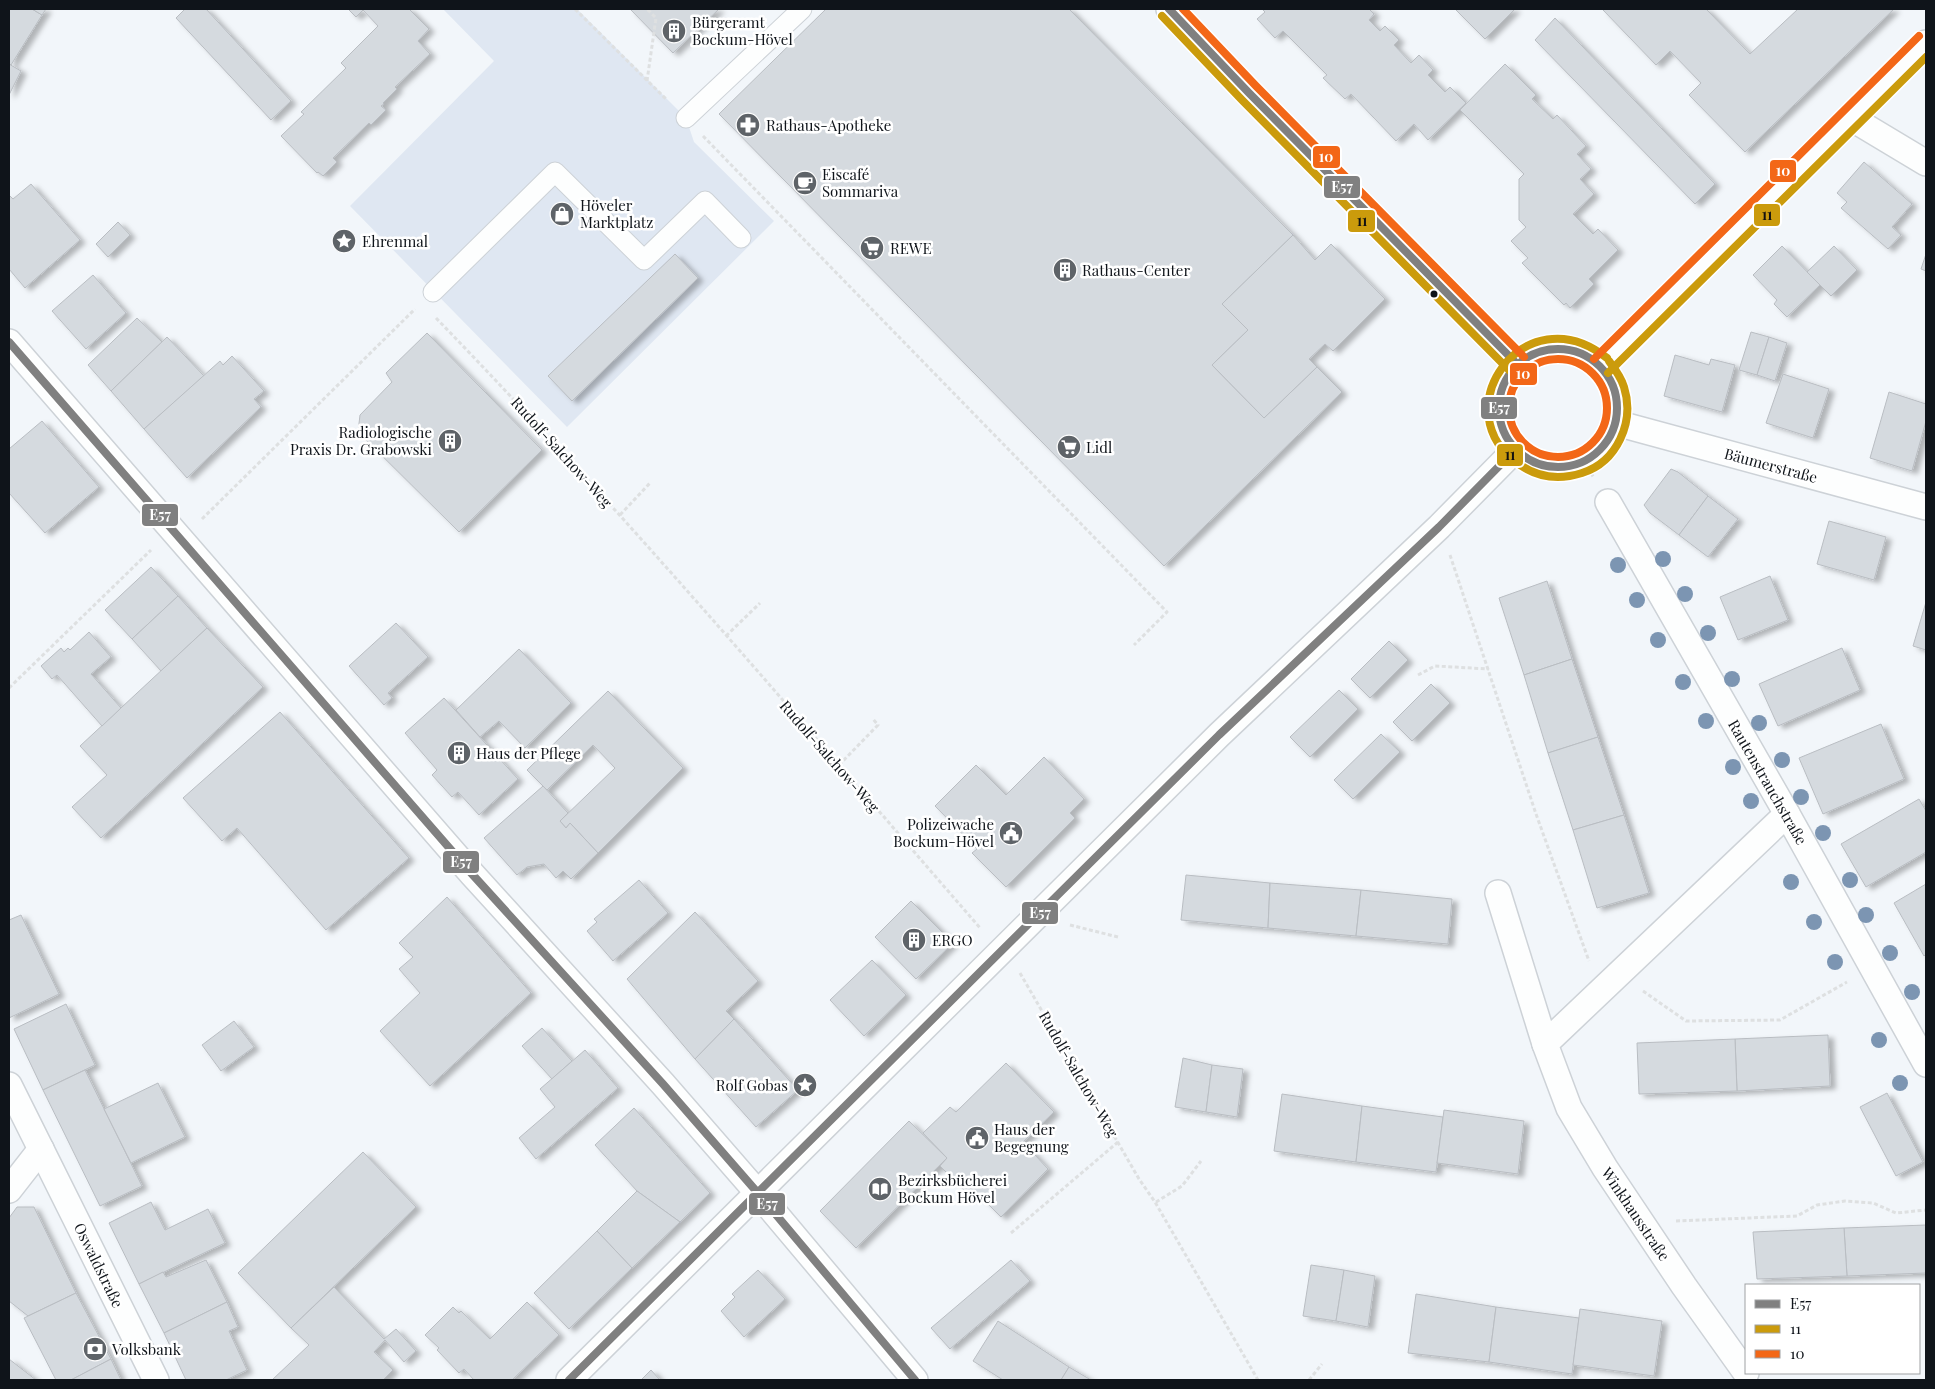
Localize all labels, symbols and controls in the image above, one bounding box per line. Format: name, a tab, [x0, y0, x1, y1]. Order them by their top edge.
place label: Bürgeramt Bockum-Hövel	[692, 12, 793, 49]
building icon: Bürgeramt Bockum-Hövel	[661, 18, 687, 44]
pharmacy icon: Rathaus-Apotheke	[735, 112, 761, 138]
place label: Rathaus-Apotheke	[766, 115, 891, 135]
line badge: 10	[1312, 145, 1341, 169]
text: 10	[1319, 147, 1333, 166]
line badge: 10	[1769, 159, 1797, 183]
text: 10	[1776, 161, 1790, 180]
place label: Eiscafé Sommariva	[822, 164, 899, 201]
cafe icon: Eiscafé Sommariva	[792, 170, 818, 196]
line badge: E57	[1323, 175, 1361, 199]
text: E57	[1331, 177, 1353, 196]
place label: Höveler Marktplatz	[580, 195, 653, 232]
shop icon: Höveler Marktplatz	[549, 201, 575, 227]
line badge: 11	[1753, 203, 1781, 227]
text: 11	[1762, 205, 1772, 224]
line badge: 11	[1347, 209, 1376, 233]
text: 11	[1357, 211, 1367, 230]
place icon: Ehrenmal	[331, 228, 357, 254]
place label: Ehrenmal	[362, 231, 428, 251]
supermarket icon: REWE	[859, 235, 885, 261]
place label: REWE	[890, 238, 932, 258]
building icon: Rathaus-Center	[1052, 257, 1078, 283]
place label: Rathaus-Center	[1082, 260, 1190, 280]
unlabelled marker	[1429, 289, 1439, 299]
line badge: 10	[1509, 362, 1538, 386]
text: 10	[1516, 364, 1530, 383]
street label: Rudolf-Salchow-Weg	[507, 392, 617, 512]
line badge: E57	[1480, 396, 1518, 420]
text: E57	[1488, 398, 1510, 417]
place label: Radiologische Praxis Dr. Grabowski	[290, 422, 433, 459]
building icon: Radiologische Praxis Dr. Grabowski	[437, 428, 463, 454]
supermarket icon: Lidl	[1056, 434, 1082, 460]
place label: Lidl	[1086, 437, 1112, 457]
line badge: 11	[1496, 443, 1524, 467]
street label: Bäumerstraße	[1722, 443, 1820, 487]
text: 11	[1505, 445, 1515, 464]
line badge: E57	[141, 503, 179, 527]
text: E57	[149, 505, 171, 524]
street label: Rudolf-Salchow-Weg	[776, 696, 884, 816]
street label: Rautenstrauchstraße	[1724, 716, 1812, 848]
building icon: Haus der Pflege	[446, 740, 472, 766]
place label: Haus der Pflege	[476, 743, 581, 763]
place label: Polizeiwache Bockum-Hövel	[893, 814, 994, 851]
public building icon: Polizeiwache Bockum-Hövel	[998, 820, 1024, 846]
line badge: E57	[442, 850, 480, 874]
text: E57	[450, 852, 472, 871]
line badge: E57	[1021, 901, 1059, 925]
text: E57	[1029, 903, 1051, 922]
building icon: ERGO	[901, 927, 927, 953]
place label: ERGO	[932, 930, 973, 950]
street label: Rudolf-Salchow-Weg	[1035, 1007, 1123, 1141]
place icon: Rolf Gobas	[792, 1072, 818, 1098]
place label: Rolf Gobas	[716, 1075, 788, 1095]
place label: Haus der Begegnung	[994, 1119, 1069, 1156]
public building icon: Haus der Begegnung	[964, 1125, 990, 1151]
street label: Winkhausstraße	[1597, 1163, 1675, 1265]
place label: Bezirksbücherei Bockum Hövel	[898, 1170, 1008, 1207]
library icon: Bezirksbücherei Bockum Hövel	[867, 1176, 893, 1202]
line badge: E57	[748, 1192, 786, 1216]
text: E57	[756, 1194, 778, 1213]
street label: Oswaldstraße	[70, 1219, 128, 1311]
legend	[1745, 1284, 1920, 1374]
text: E57	[1790, 1293, 1811, 1313]
text: 11	[1790, 1318, 1802, 1338]
bank icon: Volksbank	[82, 1336, 108, 1362]
place label: Volksbank	[111, 1339, 182, 1359]
text: 10	[1790, 1343, 1805, 1363]

